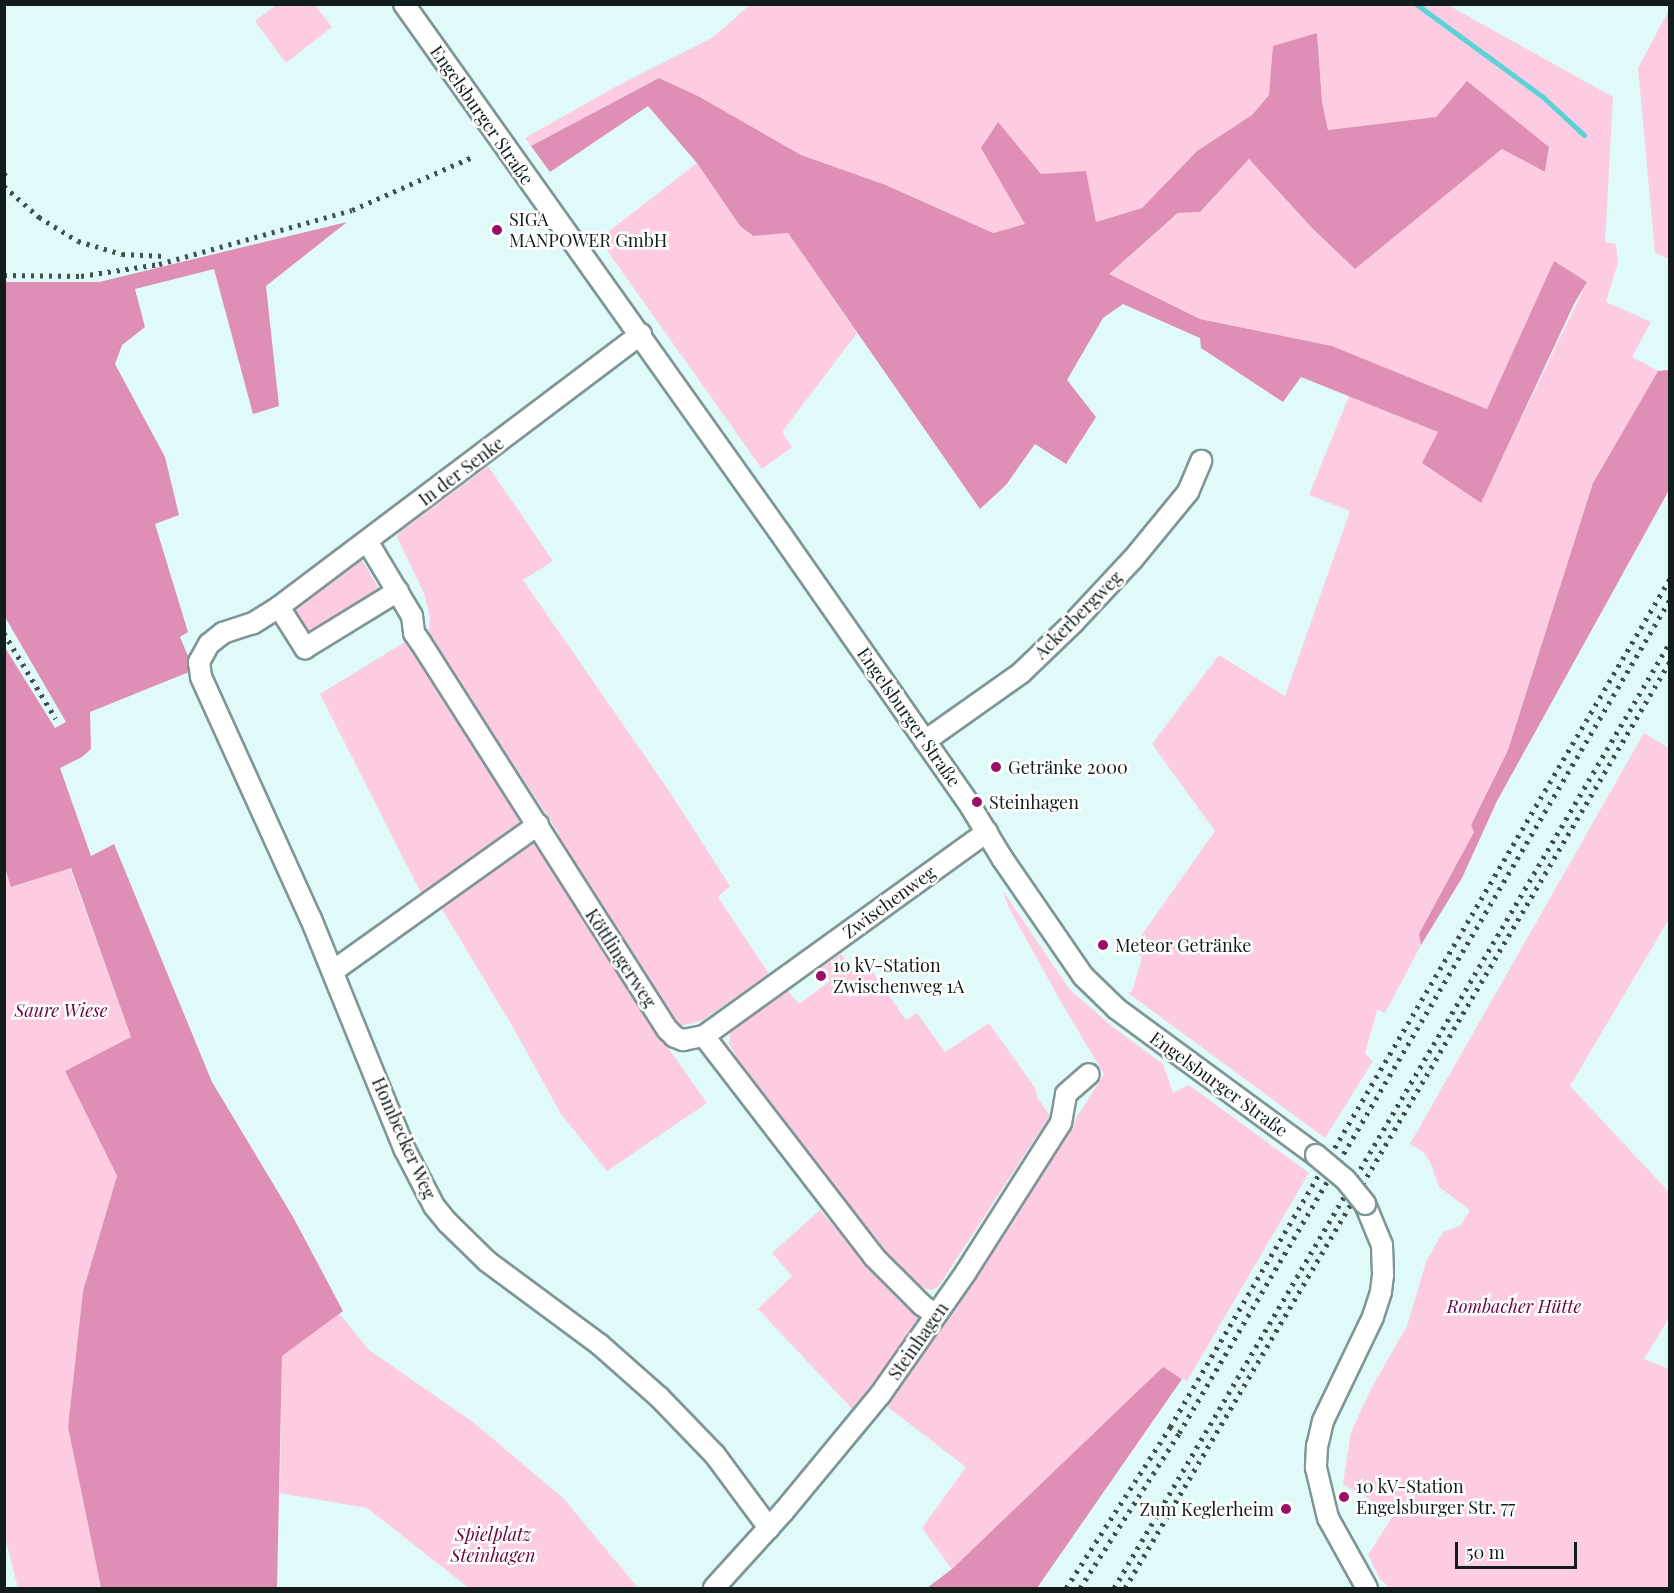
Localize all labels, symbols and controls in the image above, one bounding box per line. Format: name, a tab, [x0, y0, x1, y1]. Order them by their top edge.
street label: Engelsburger Straße	[426, 41, 538, 189]
place label: SIGA MANPOWER GmbH	[509, 209, 668, 252]
marker: SIGA MANPOWER GmbH	[490, 223, 504, 237]
street label: In der Senke	[414, 432, 508, 510]
street label: Ackerbergweg	[1030, 567, 1126, 663]
street label: Engelsburger Straße	[853, 643, 965, 791]
place label: Getränke 2000	[1008, 756, 1128, 778]
marker: Getränke 2000	[989, 760, 1003, 774]
place label: Steinhagen	[989, 791, 1079, 813]
marker: Steinhagen	[970, 795, 984, 809]
street label: Zwischenweg	[839, 861, 939, 943]
street label: Köttlingerweg	[581, 905, 661, 1011]
place label: Meteor Getränke	[1115, 934, 1252, 956]
marker: Meteor Getränke	[1096, 938, 1110, 952]
place label: 10 kV-Station Zwischenweg 1A	[833, 955, 964, 998]
marker: 10 kV-Station Zwischenweg 1A	[814, 969, 828, 983]
park label: Saure Wiese	[14, 999, 108, 1021]
street label: Engelsburger Straße	[1146, 1027, 1292, 1141]
street label: Hombecker Weg	[367, 1073, 441, 1203]
park label: Rombacher Hütte	[1447, 1295, 1581, 1317]
street label: Steinhagen	[883, 1298, 953, 1384]
place label: 10 kV-Station Engelsburger Str. 77	[1356, 1476, 1516, 1518]
marker: 10 kV-Station Engelsburger Str. 77	[1337, 1490, 1351, 1504]
place label: Zum Keglerheim	[1139, 1498, 1274, 1520]
marker: Zum Keglerheim	[1279, 1502, 1293, 1516]
park label: Spielplatz Steinhagen	[451, 1524, 535, 1567]
scale bar	[1458, 1530, 1580, 1568]
text: 50 m	[1466, 1540, 1505, 1564]

